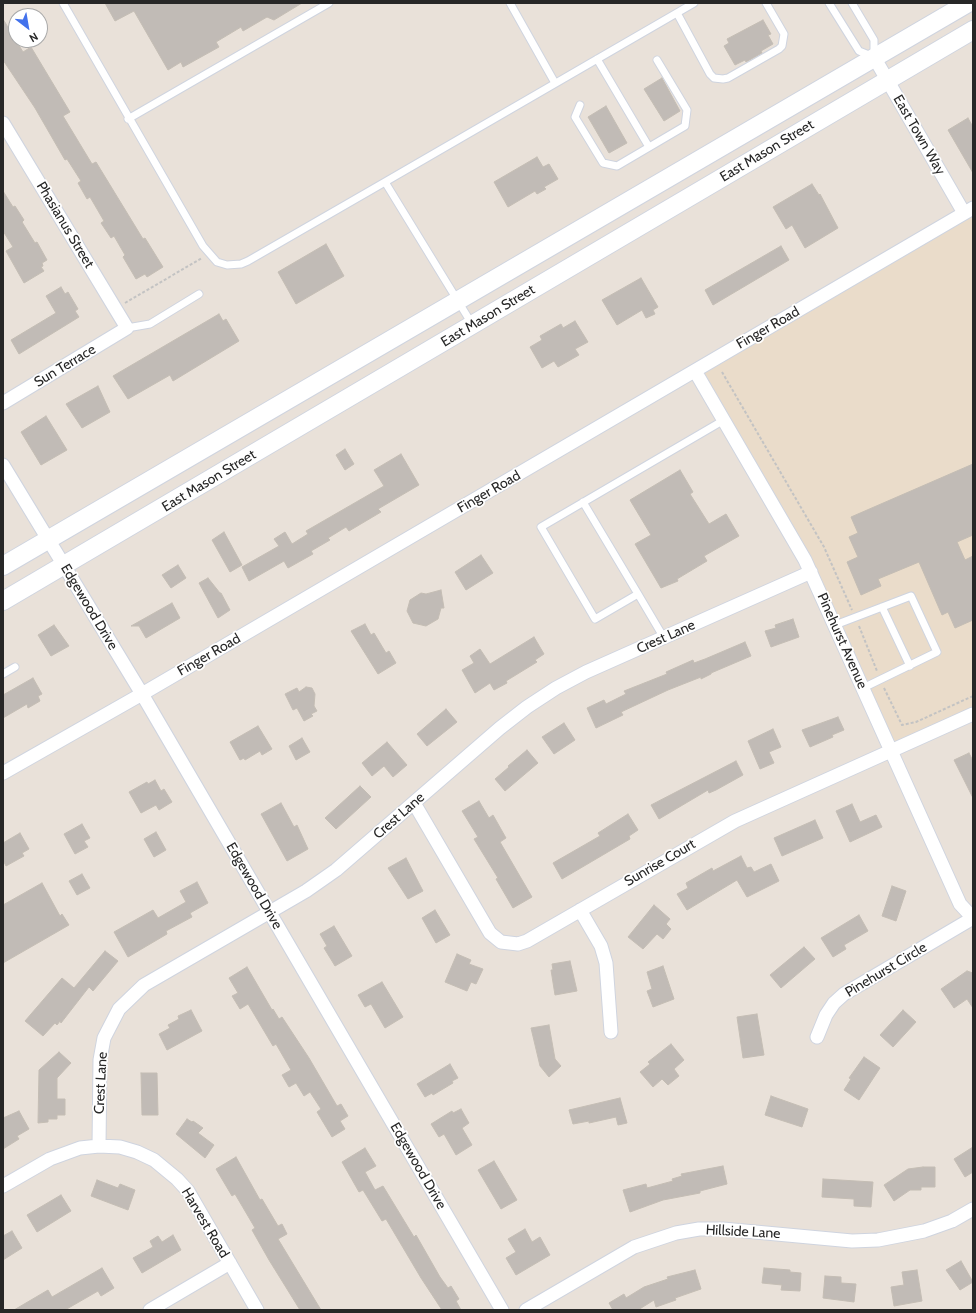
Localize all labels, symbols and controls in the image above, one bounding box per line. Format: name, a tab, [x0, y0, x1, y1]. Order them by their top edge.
north arrow	[8, 8, 48, 48]
text: N	[27, 29, 41, 45]
street label: East Town Way	[889, 92, 949, 178]
street label: East Mason Street	[717, 116, 817, 186]
street label: Phasianus Street	[33, 179, 97, 271]
street label: East Mason Street	[438, 281, 538, 351]
street label: Finger Road	[733, 303, 803, 353]
street label: Sun Terrace	[31, 341, 99, 391]
street label: East Mason Street	[159, 446, 259, 516]
street label: Finger Road	[454, 467, 524, 517]
street label: Edgewood Drive	[57, 561, 121, 653]
street label: Pinehurst Avenue	[813, 590, 871, 692]
street label: Crest Lane	[634, 617, 698, 657]
street label: Finger Road	[174, 630, 244, 680]
street label: Crest Lane	[370, 789, 428, 843]
street label: Sunrise Court	[621, 836, 699, 890]
street label: Edgewood Drive	[222, 840, 286, 932]
street label: Pinehurst Circle	[842, 939, 930, 1001]
street label: Crest Lane	[91, 1051, 111, 1115]
street label: Edgewood Drive	[386, 1120, 450, 1212]
street label: Harvest Road	[177, 1185, 233, 1261]
street label: Hillside Lane	[705, 1222, 781, 1242]

